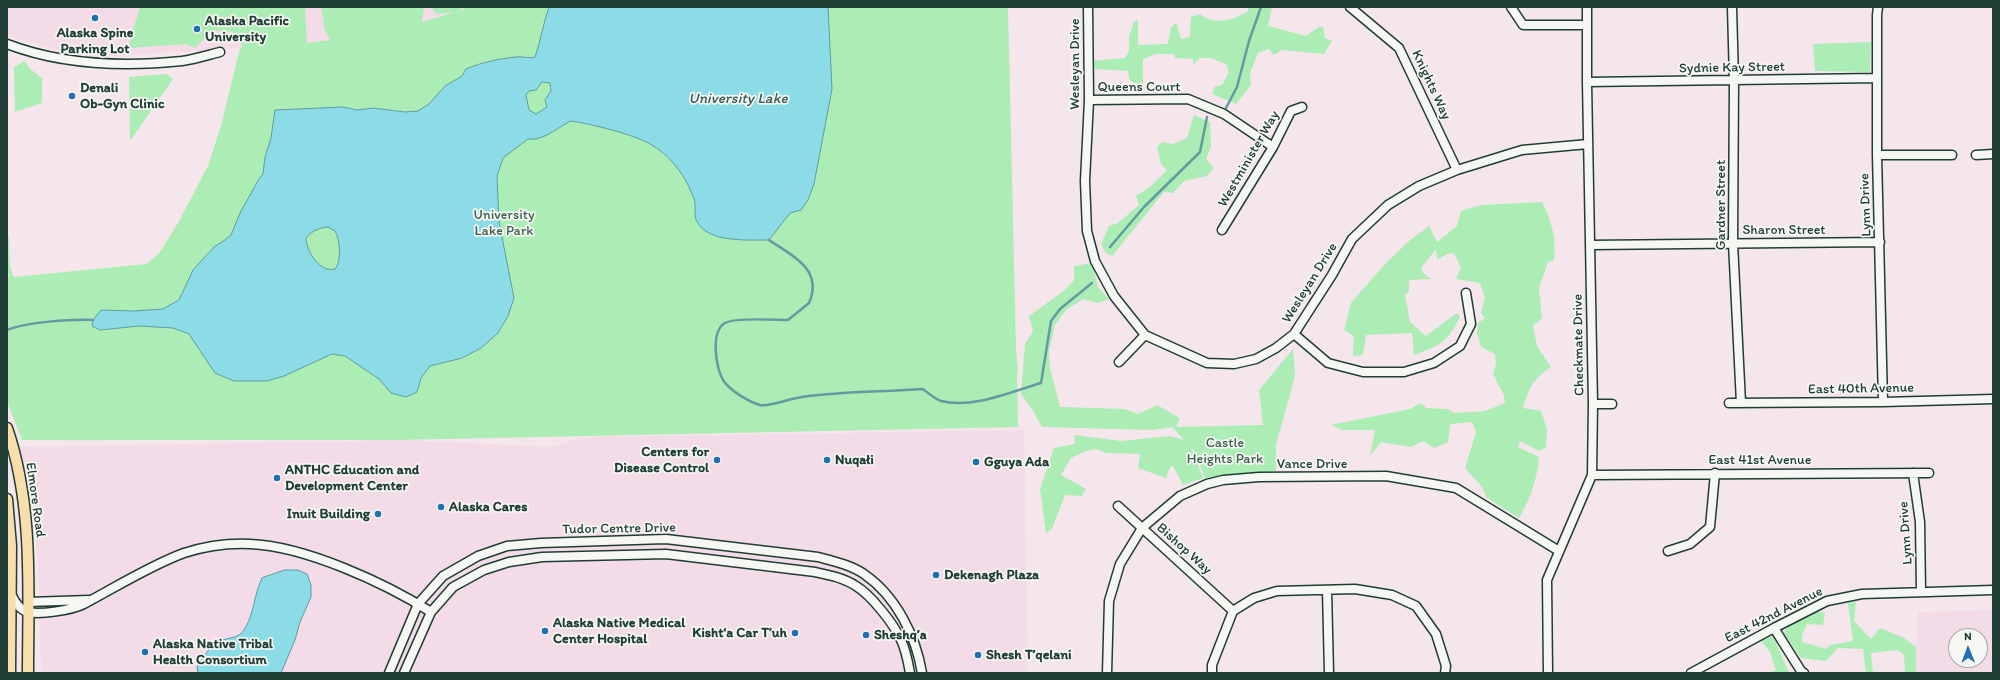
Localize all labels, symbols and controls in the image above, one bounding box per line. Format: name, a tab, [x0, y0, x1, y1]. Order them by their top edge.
marker: Alaska Spine Parking Lot	[90, 13, 100, 23]
place label: Alaska Pacific University	[205, 13, 289, 46]
street label: Wesleyan Drive	[1067, 18, 1083, 110]
marker: Alaska Pacific University	[192, 24, 202, 34]
place label: Alaska Spine Parking Lot	[57, 25, 133, 58]
street label: Knights Way	[1408, 48, 1454, 122]
street label: Sydnie Kay Street	[1679, 59, 1785, 77]
street label: Queens Court	[1097, 79, 1181, 95]
place label: Denali Ob-Gyn Clinic	[80, 80, 165, 112]
water label: University Lake	[688, 90, 788, 108]
marker: Denali Ob-Gyn Clinic	[67, 91, 77, 101]
street label: Westminister Way	[1215, 108, 1283, 210]
street label: Gardner Street	[1713, 160, 1729, 250]
street label: Lynn Drive	[1856, 173, 1876, 237]
park label: University Lake Park	[473, 207, 535, 240]
street label: Sharon Street	[1742, 222, 1826, 238]
street label: Wesleyan Drive	[1279, 240, 1341, 326]
street label: Checkmate Drive	[1570, 294, 1588, 396]
street label: East 40th Avenue	[1808, 380, 1914, 398]
park label: Castle Heights Park	[1187, 435, 1263, 468]
place label: Centers for Disease Control	[614, 444, 709, 476]
place label: Nuqałi	[835, 452, 874, 468]
street label: East 41st Avenue	[1709, 452, 1811, 468]
place label: Gguya Ada	[984, 454, 1049, 470]
marker: Centers for Disease Control	[712, 455, 722, 465]
marker: Nuqałi	[822, 455, 832, 465]
street label: Vance Drive	[1277, 456, 1347, 472]
marker: Gguya Ada	[971, 457, 981, 467]
street label: Elmore Road	[21, 461, 49, 539]
place label: ANTHC Education and Development Center	[285, 462, 419, 494]
marker: ANTHC Education and Development Center	[272, 473, 282, 483]
place label: Alaska Cares	[449, 499, 527, 515]
street label: Lynn Drive	[1895, 501, 1917, 565]
marker: Alaska Cares	[436, 502, 446, 512]
place label: Inuit Building	[287, 506, 370, 522]
marker: Inuit Building	[373, 509, 383, 519]
street label: Tudor Centre Drive	[562, 520, 676, 538]
street label: Bishop Way	[1153, 520, 1215, 578]
place label: Dekenagh Plaza	[944, 567, 1039, 583]
marker: Dekenagh Plaza	[931, 570, 941, 580]
street label: East 42nd Avenue	[1722, 583, 1826, 647]
place label: Alaska Native Medical Center Hospital	[553, 615, 685, 648]
place label: Kisht‘a Car T’uh	[692, 625, 787, 641]
marker: Alaska Native Medical Center Hospital	[540, 626, 550, 636]
place label: Sheshq’a	[874, 627, 927, 643]
marker: Kisht‘a Car T’uh	[790, 628, 800, 638]
north arrow	[1948, 628, 1988, 668]
marker: Sheshq’a	[861, 630, 871, 640]
text: N	[1964, 630, 1972, 643]
place label: Alaska Native Tribal Health Consortium	[153, 636, 273, 668]
marker: Alaska Native Tribal Health Consortium	[140, 647, 150, 657]
place label: Shesh T’qelani	[986, 647, 1072, 663]
marker: Shesh T’qelani	[973, 650, 983, 660]

